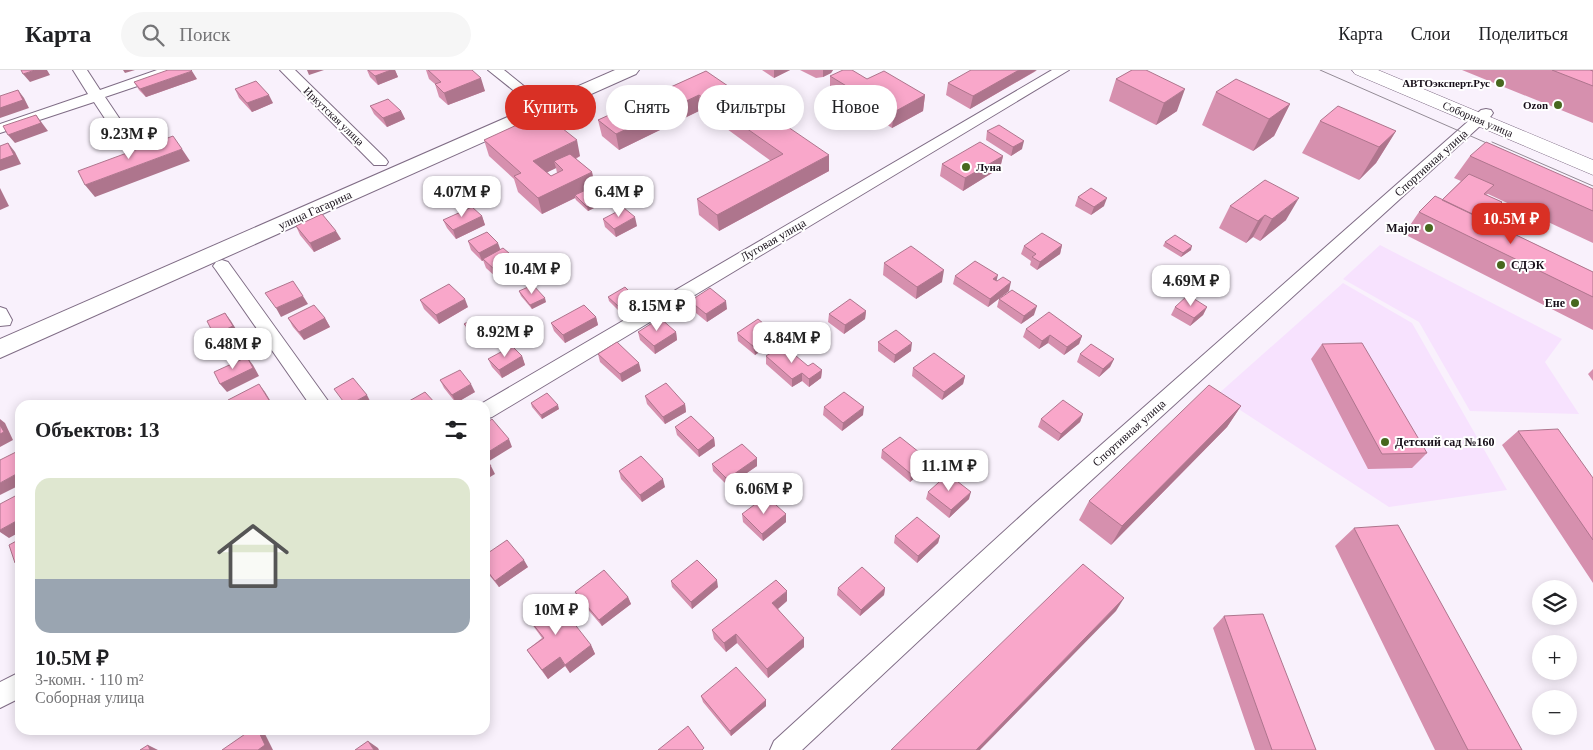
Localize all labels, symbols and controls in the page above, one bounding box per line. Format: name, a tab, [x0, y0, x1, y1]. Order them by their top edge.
search box	[121, 12, 471, 57]
text: Карта	[25, 21, 91, 47]
icon: search	[139, 21, 167, 49]
text: Поиск	[179, 24, 230, 45]
text: Карта	[1338, 24, 1383, 44]
text: Слои	[1411, 24, 1450, 44]
text: Поделиться	[1478, 24, 1568, 44]
place label: АВТОэксперт.Рус	[1402, 77, 1490, 89]
marker: АВТОэксперт.Рус	[1494, 77, 1506, 89]
street label: Иркутская улица	[301, 84, 367, 148]
chip: Купить	[505, 85, 596, 130]
chip: Снять	[606, 85, 688, 130]
chip: Фильтры	[698, 85, 804, 130]
chip: Новое	[814, 85, 897, 130]
street label: Соборная улица	[1441, 99, 1515, 139]
place label: Ozon	[1523, 99, 1548, 111]
marker: Ozon	[1552, 99, 1564, 111]
pin: 9.23M ₽	[83, 118, 175, 160]
text: 9.23M ₽	[101, 125, 157, 142]
street label: Спортивная улица	[1392, 126, 1471, 199]
marker: Луна	[960, 161, 972, 173]
place label: Луна	[976, 161, 1002, 173]
pin: 4.07M ₽	[416, 176, 508, 218]
pin: 6.4M ₽	[578, 176, 660, 218]
text: 4.07M ₽	[434, 183, 490, 200]
text: 6.4M ₽	[595, 183, 643, 200]
street label: улица Гагарина	[276, 187, 355, 232]
pin: 10.5M ₽	[1465, 202, 1557, 245]
text: 10.5M ₽	[1483, 210, 1539, 227]
street label: Луговая улица	[738, 215, 809, 264]
place label: Major	[1386, 221, 1420, 235]
marker: Major	[1423, 222, 1435, 234]
pin: 10.4M ₽	[486, 252, 578, 295]
place label: СДЭК	[1511, 258, 1545, 272]
marker: СДЭК	[1495, 259, 1507, 271]
text: 10.4M ₽	[504, 260, 560, 277]
pin: 4.69M ₽	[1145, 264, 1237, 307]
text: 4.69M ₽	[1163, 272, 1219, 289]
pin: 8.15M ₽	[611, 290, 703, 332]
place label: Ене	[1545, 296, 1566, 310]
text: 8.15M ₽	[629, 297, 685, 314]
marker: Ене	[1569, 297, 1581, 309]
pin: 8.92M ₽	[459, 316, 551, 358]
pin: 4.84M ₽	[746, 322, 838, 364]
text: 8.92M ₽	[477, 323, 533, 340]
pin: 6.48M ₽	[187, 328, 279, 370]
text: 4.84M ₽	[764, 329, 820, 346]
text: 6.48M ₽	[205, 335, 261, 352]
street label: Спортивная улица	[1090, 396, 1169, 469]
icon: filters	[442, 416, 470, 444]
text: Объектов: 13	[35, 418, 160, 442]
place label: Детский сад №160	[1395, 435, 1494, 449]
marker: Детский сад №160	[1379, 436, 1391, 448]
pin: 11.1M ₽	[903, 450, 995, 492]
text: 11.1M ₽	[921, 457, 977, 474]
pin: 6.06M ₽	[718, 472, 810, 515]
text: 6.06M ₽	[736, 480, 792, 497]
icon: home	[208, 511, 298, 601]
map controls	[1532, 580, 1577, 735]
button: layers	[1532, 580, 1577, 625]
pin: 10M ₽	[521, 594, 591, 636]
text: 10M ₽	[534, 601, 578, 618]
button: +	[1532, 635, 1577, 680]
text: 10.5M ₽	[35, 646, 109, 670]
text: 3-комн. · 110 m²	[35, 671, 144, 688]
text: Соборная улица	[35, 689, 144, 706]
button: −	[1532, 690, 1577, 735]

